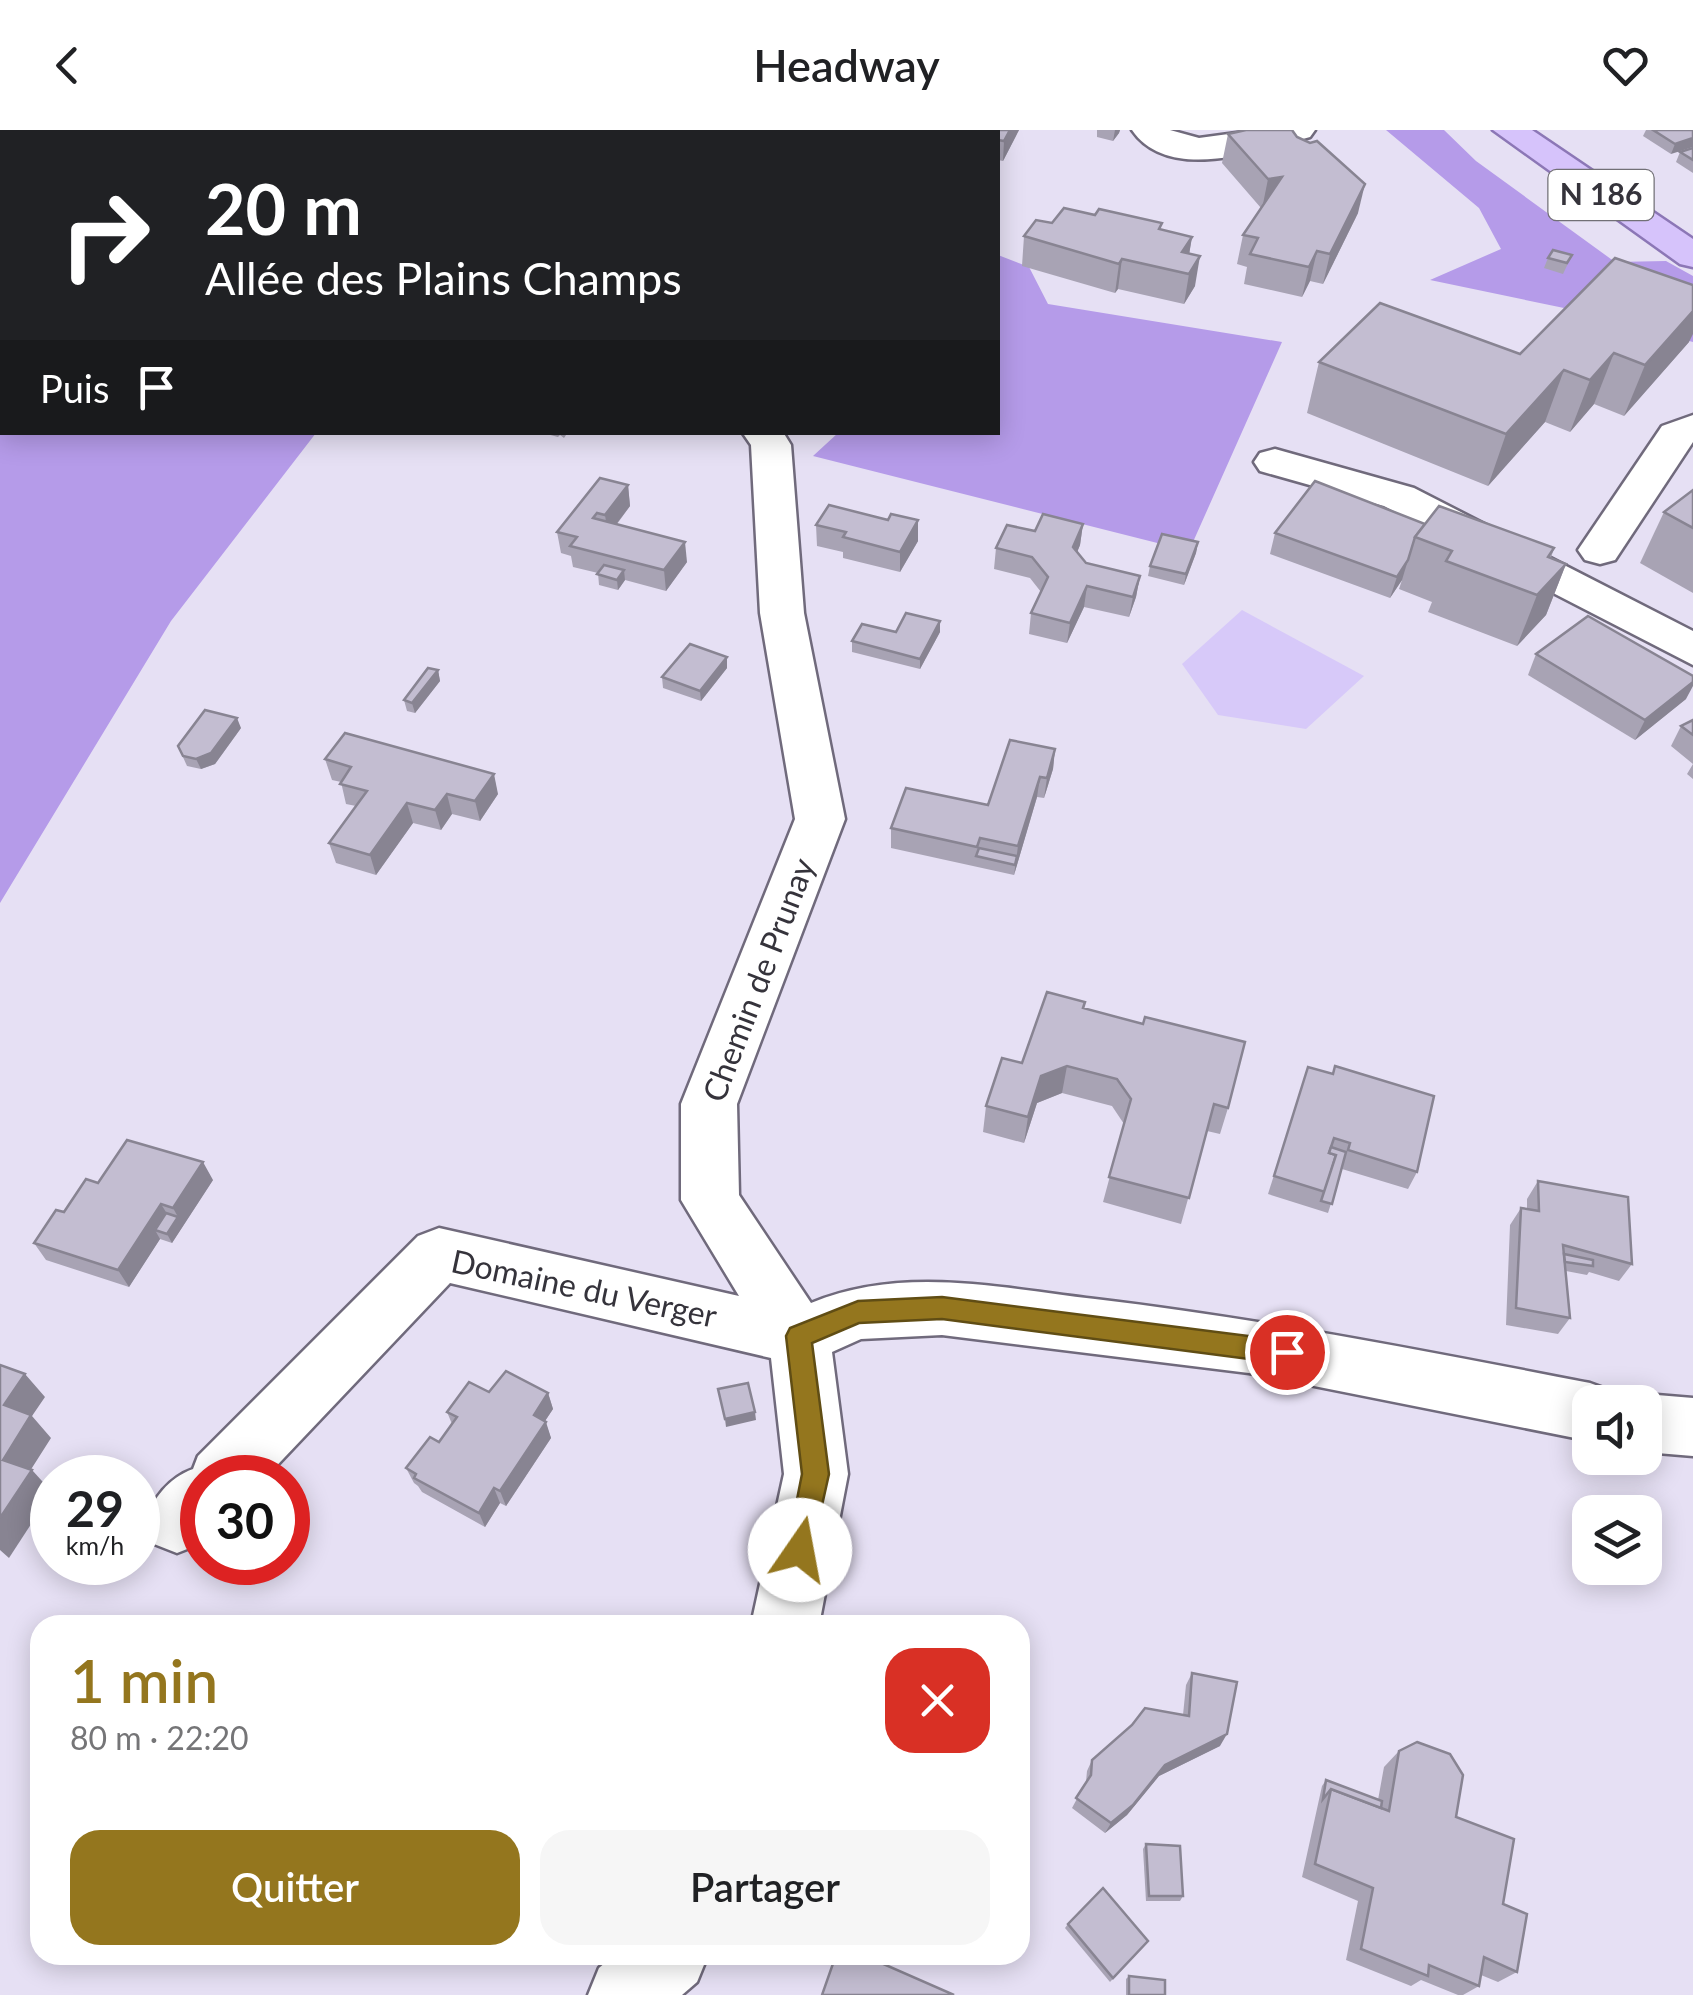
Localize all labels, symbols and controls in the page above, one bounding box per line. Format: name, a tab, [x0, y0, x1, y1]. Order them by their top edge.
icon: back	[40, 38, 95, 93]
text: Headway	[753, 38, 940, 92]
icon: heart	[1598, 38, 1653, 93]
text: 20 m	[205, 166, 362, 250]
icon: right	[40, 170, 170, 300]
road number: N 186	[1548, 170, 1654, 220]
text: Allée des Plains Champs	[205, 251, 682, 305]
icon: arrive	[129, 360, 184, 415]
text: Puis	[40, 365, 109, 411]
street label: Chemin de Prunay	[693, 852, 822, 1107]
street label: Domaine du Verger	[448, 1240, 721, 1335]
pin	[1245, 1310, 1330, 1395]
icon: arrive	[1260, 1325, 1315, 1380]
map controls	[1572, 1385, 1662, 1585]
button: sound	[1572, 1385, 1662, 1475]
speed limit sign: 30	[180, 1455, 310, 1585]
text: 29	[66, 1478, 124, 1538]
button: layers	[1572, 1495, 1662, 1585]
position arrow	[748, 1498, 852, 1602]
text: km/h	[66, 1530, 124, 1560]
text: 1 min	[70, 1644, 218, 1716]
button: close	[885, 1648, 990, 1753]
text: 80 m · 22:20	[70, 1718, 249, 1757]
button: Quitter	[70, 1830, 520, 1945]
button: Partager	[540, 1830, 990, 1945]

